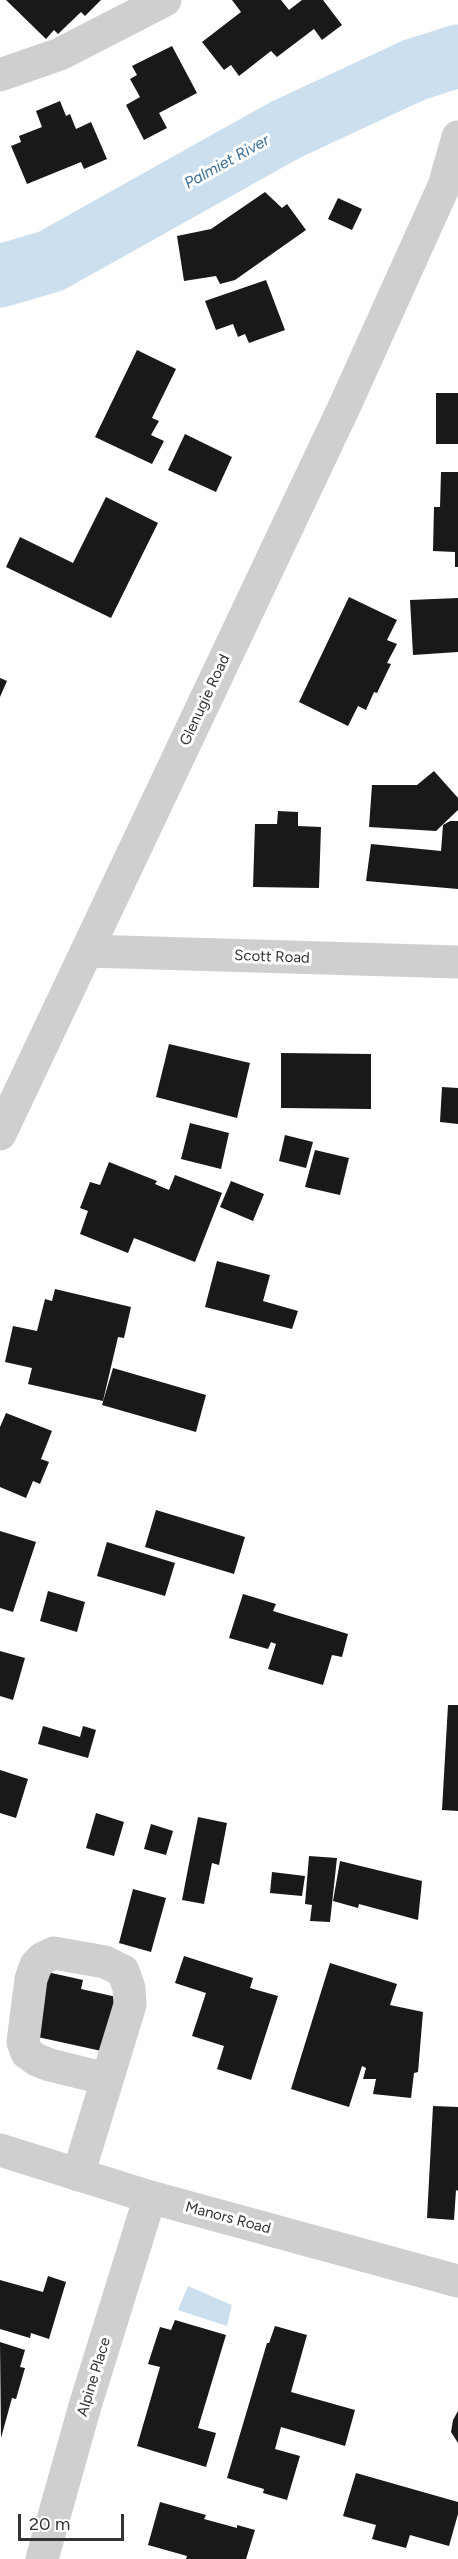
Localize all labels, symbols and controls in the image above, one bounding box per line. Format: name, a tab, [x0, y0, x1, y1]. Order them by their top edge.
water label: Palmiet River	[181, 131, 273, 193]
street label: Glenugie Road	[176, 652, 234, 748]
street label: Scott Road	[234, 947, 310, 967]
street label: Manors Road	[183, 2198, 273, 2238]
street label: Alpine Place	[73, 2335, 115, 2419]
scale bar	[21, 2502, 128, 2540]
text: 20 m	[29, 2513, 70, 2535]

